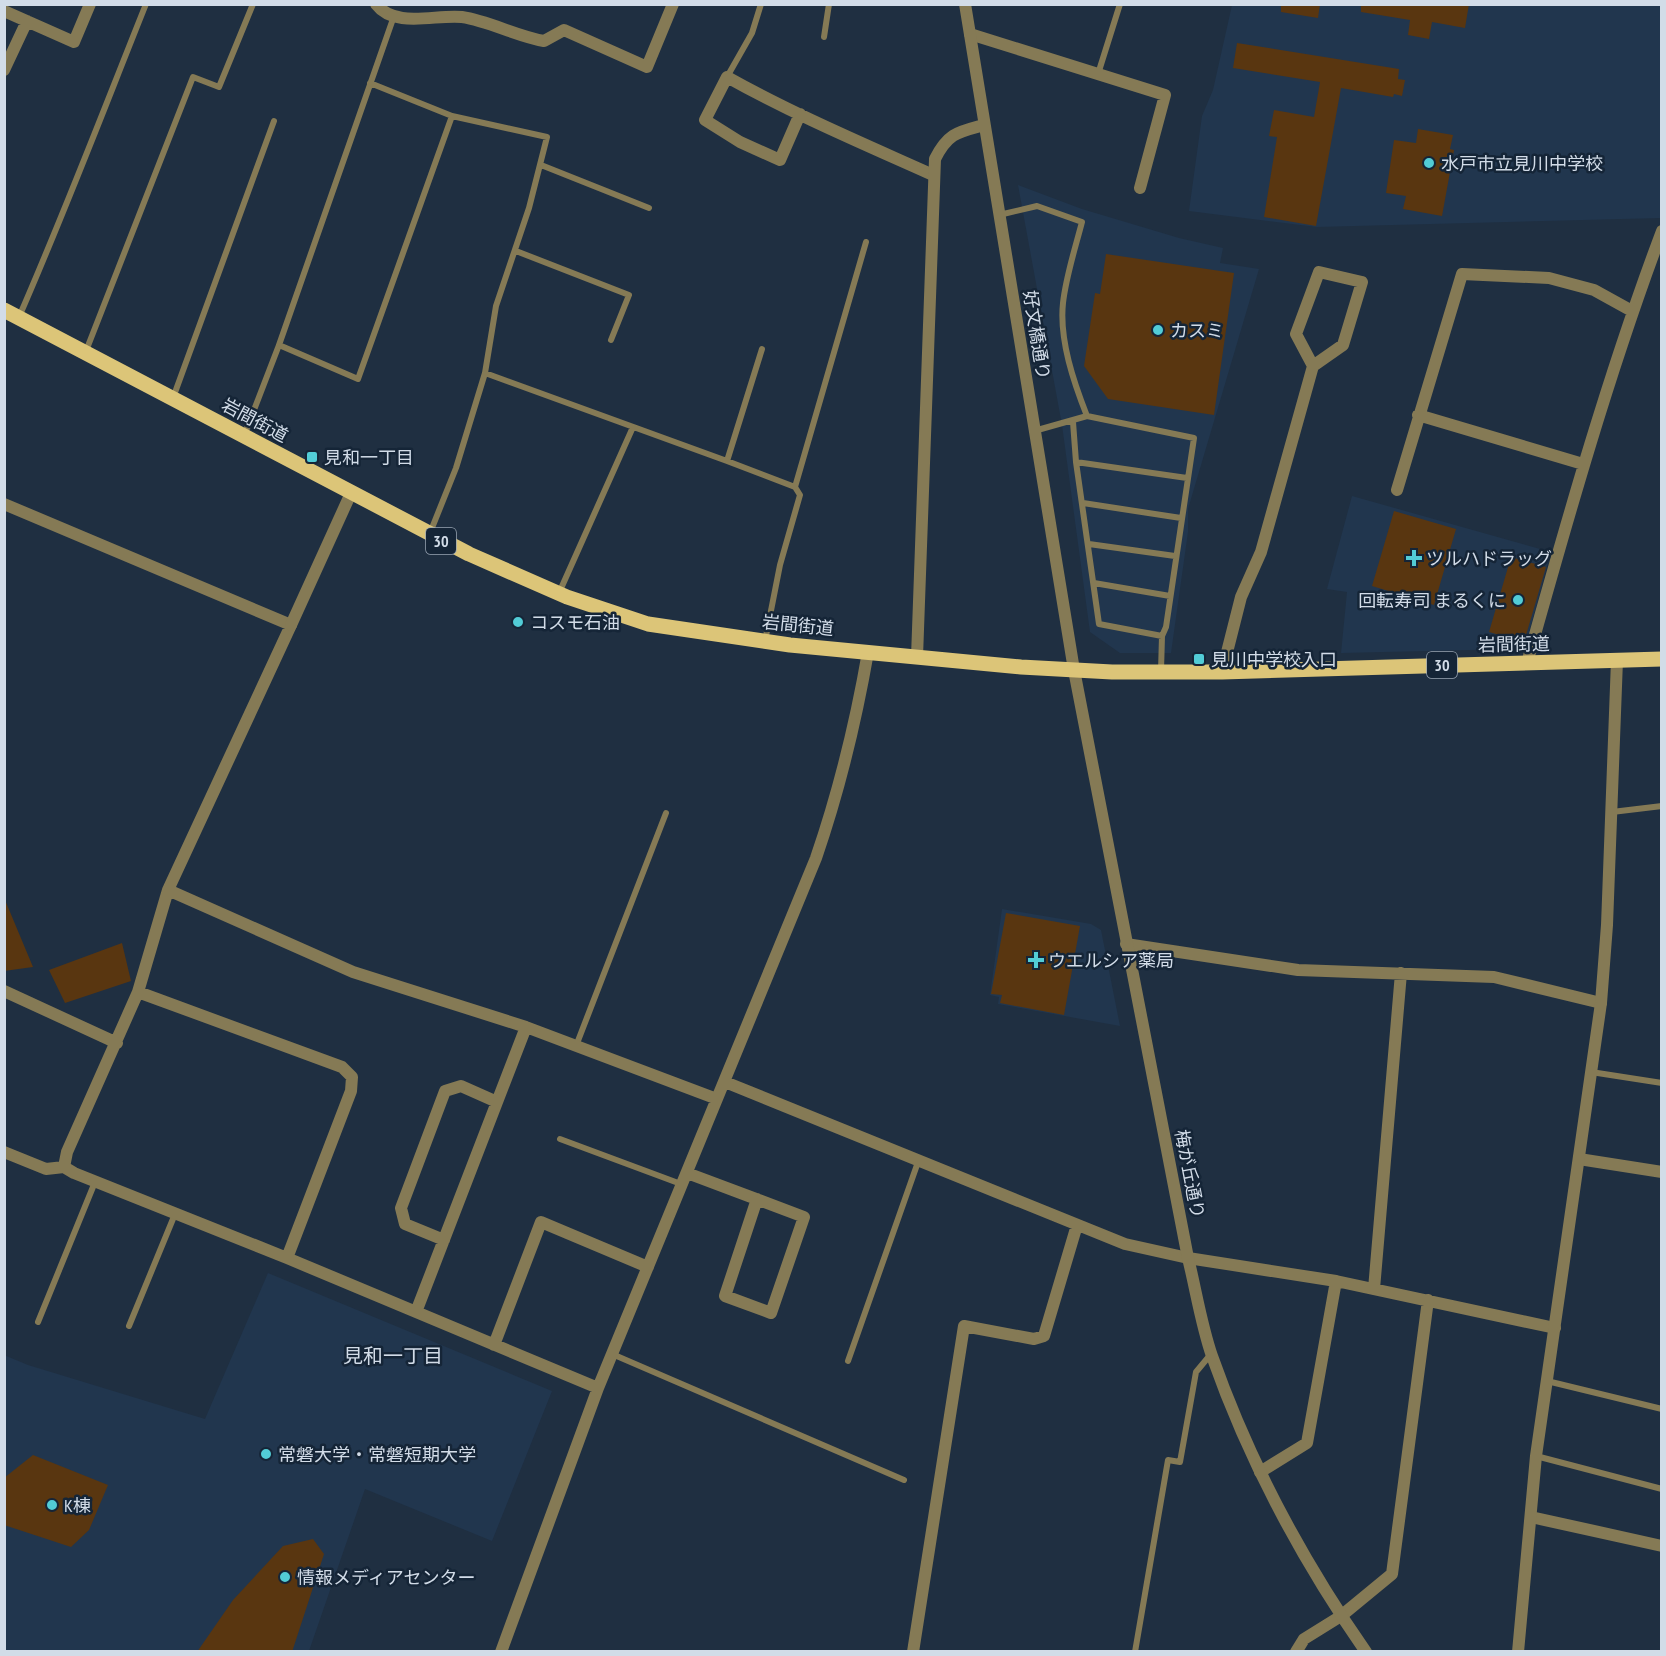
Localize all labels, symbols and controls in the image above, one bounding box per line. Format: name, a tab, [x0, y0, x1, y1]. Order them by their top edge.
place label: 水戸市立見川中学校	[1441, 152, 1603, 175]
marker: 水戸市立見川中学校	[1422, 156, 1436, 170]
street label: 好文橋通り	[1019, 289, 1055, 381]
place label: カスミ	[1170, 319, 1224, 342]
marker: カスミ	[1151, 323, 1165, 337]
street label: 岩間街道	[218, 393, 292, 447]
place label: 見和一丁目	[324, 446, 414, 469]
marker: 見和一丁目	[305, 450, 319, 464]
road number: 30	[426, 528, 456, 554]
place label: ツルハドラッグ	[1426, 547, 1552, 570]
marker: ツルハドラッグ	[1407, 551, 1421, 565]
place label: 回転寿司 まるくに	[1358, 589, 1506, 612]
marker: 回転寿司 まるくに	[1511, 593, 1525, 607]
street label: 岩間街道	[761, 610, 835, 640]
place label: コスモ石油	[530, 611, 620, 634]
marker: コスモ石油	[511, 615, 525, 629]
street label: 岩間街道	[1478, 632, 1550, 656]
place label: 見川中学校入口	[1211, 648, 1337, 671]
marker: 見川中学校入口	[1192, 652, 1206, 666]
road number: 30	[1427, 652, 1457, 678]
place label: ウエルシア薬局	[1048, 949, 1174, 972]
marker: ウエルシア薬局	[1029, 953, 1043, 967]
street label: 梅が丘通り	[1170, 1128, 1210, 1220]
district label: 見和一丁目	[343, 1343, 443, 1369]
place label: 常磐大学・常磐短期大学	[278, 1443, 476, 1466]
marker: 常磐大学・常磐短期大学	[259, 1447, 273, 1461]
place label: K棟	[64, 1494, 91, 1517]
marker: K棟	[45, 1498, 59, 1512]
place label: 情報メディアセンター	[297, 1566, 475, 1589]
marker: 情報メディアセンター	[278, 1570, 292, 1584]

